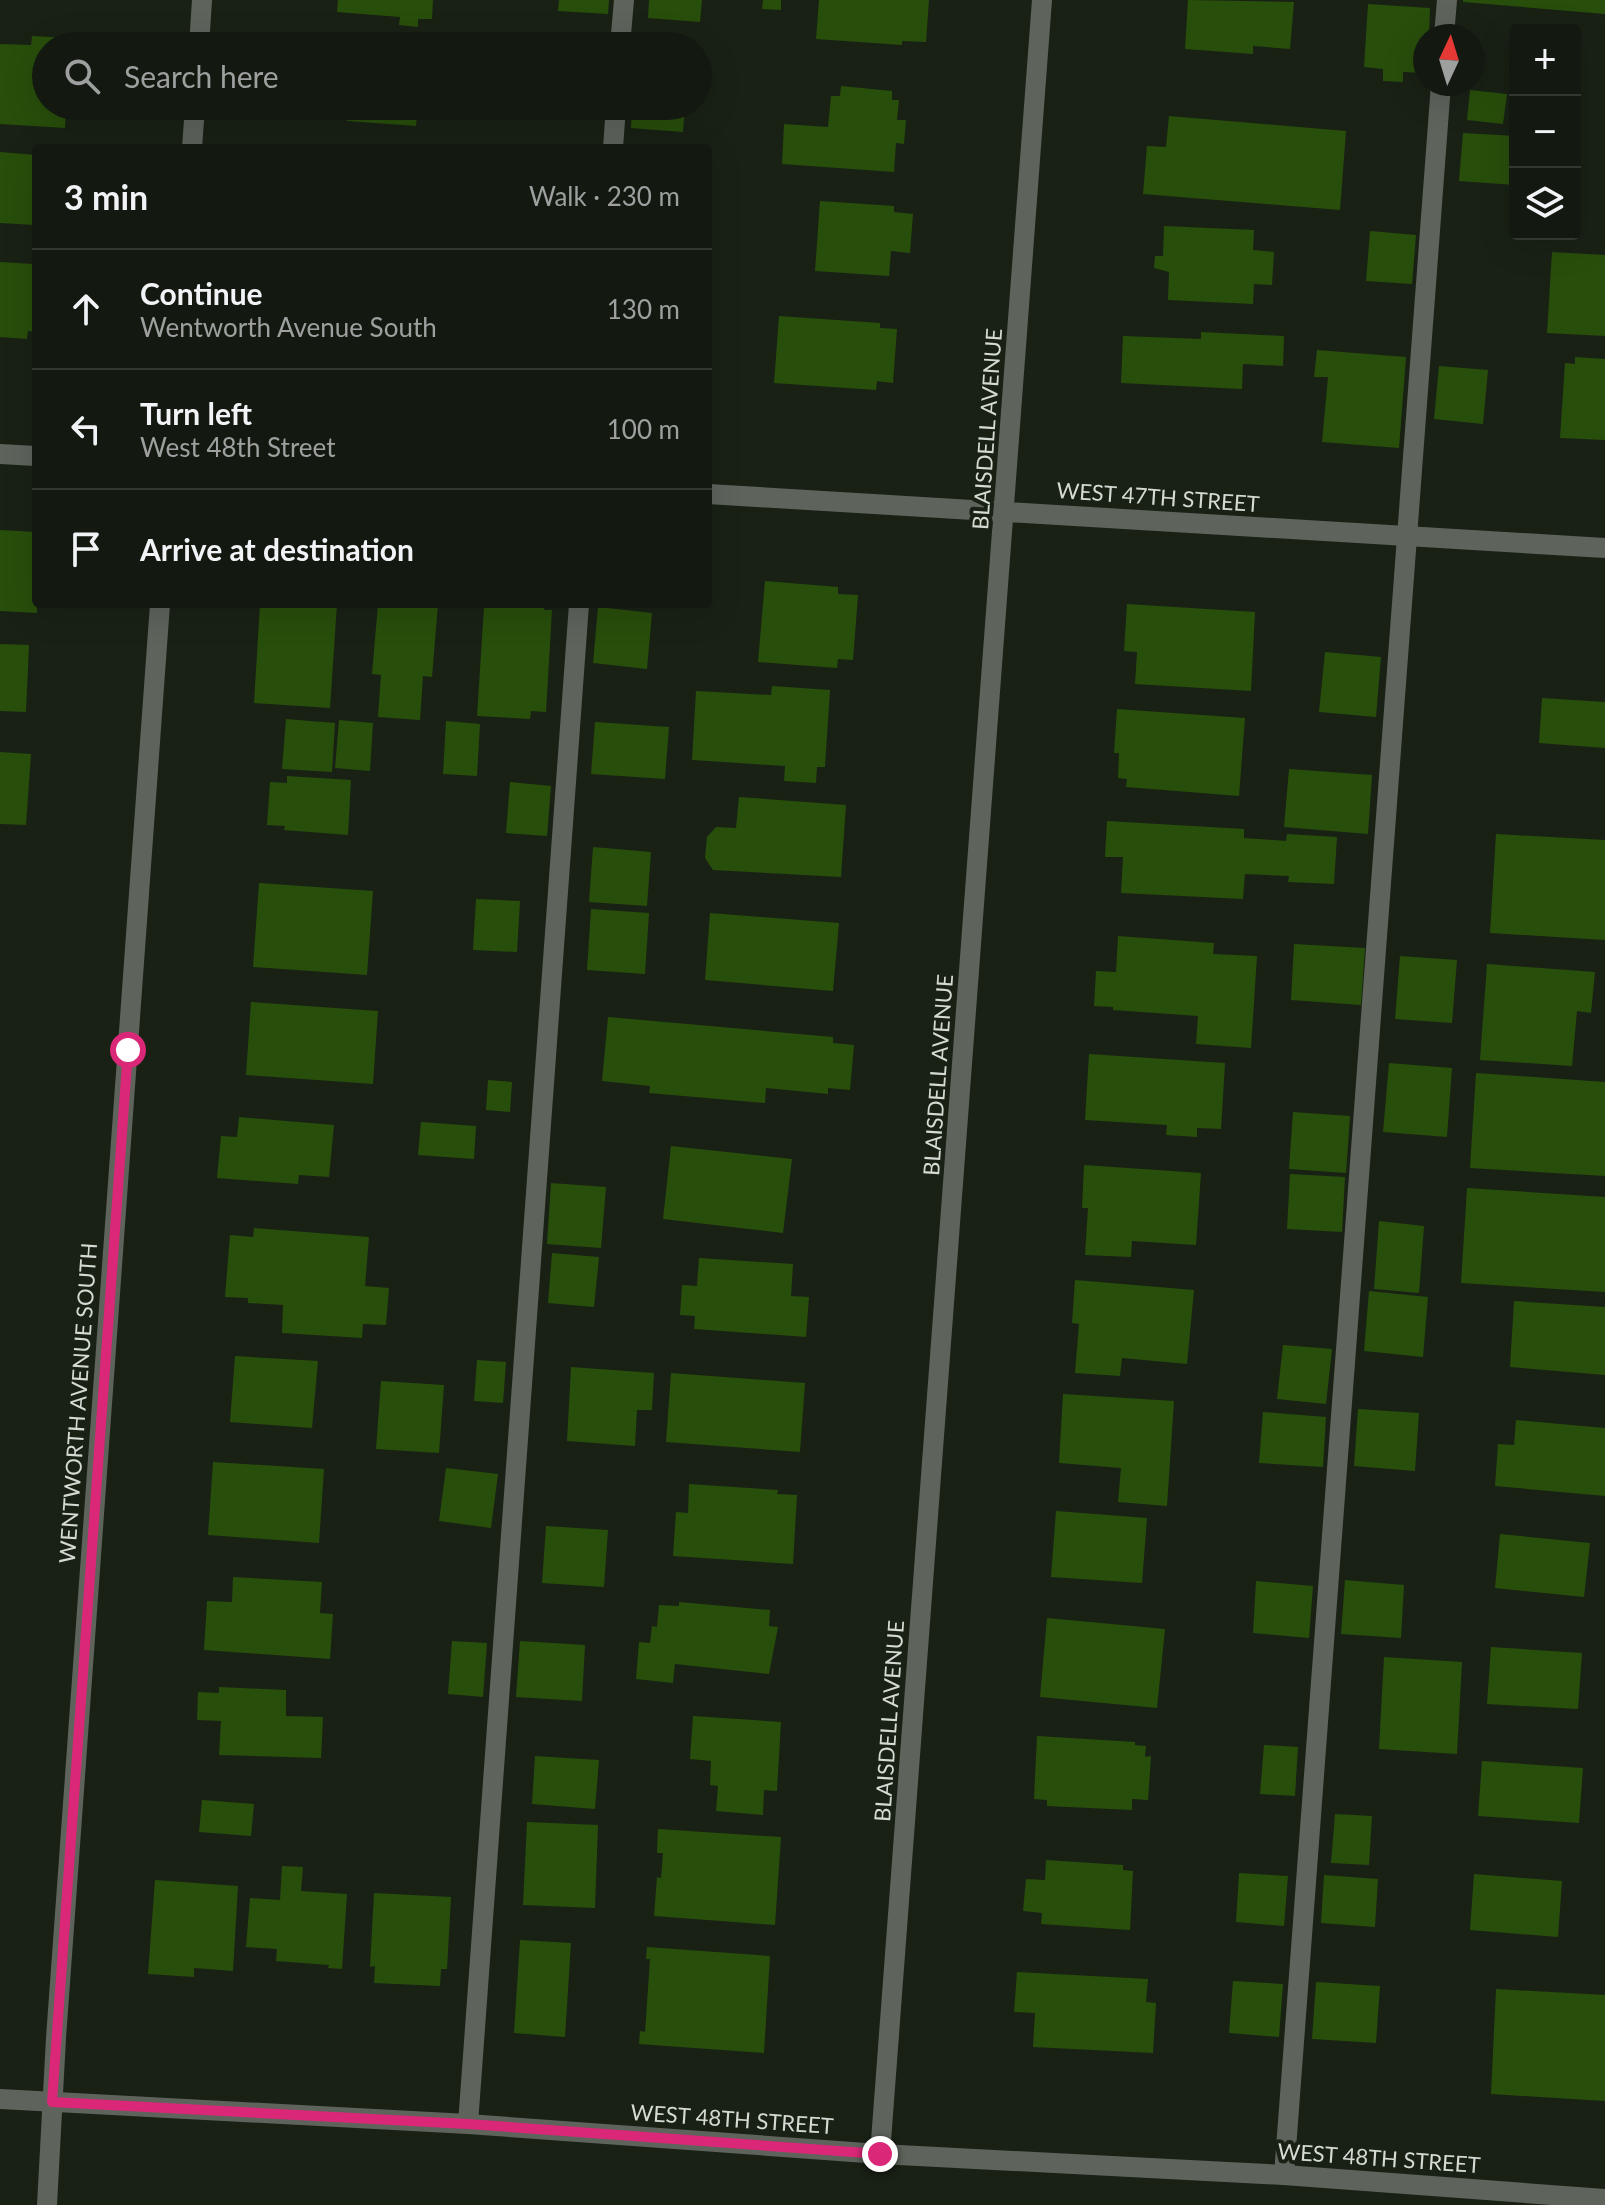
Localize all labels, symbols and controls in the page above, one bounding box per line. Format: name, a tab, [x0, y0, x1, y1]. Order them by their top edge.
north arrow	[1413, 24, 1485, 96]
map controls	[1509, 24, 1581, 240]
button: +	[1509, 24, 1581, 96]
search box	[32, 32, 712, 120]
icon: search	[60, 54, 104, 98]
text: Search here	[124, 58, 279, 94]
button: −	[1509, 96, 1581, 168]
button: layers	[1509, 168, 1581, 240]
text: 3 min	[64, 176, 148, 217]
text: Walk · 230 m	[529, 180, 680, 212]
text: Continue	[140, 275, 263, 311]
icon: ahead	[64, 287, 108, 331]
text: 130 m	[607, 293, 680, 325]
text: Wentworth Avenue South	[140, 311, 437, 343]
street label: BLAISDELL AVENUE	[966, 327, 1007, 531]
text: Turn left	[140, 395, 252, 431]
icon: left	[64, 407, 108, 451]
text: 100 m	[607, 413, 680, 445]
text: West 48th Street	[140, 431, 336, 463]
street label: WEST 47TH STREET	[1056, 476, 1260, 517]
icon: arrive	[64, 527, 108, 571]
text: Arrive at destination	[140, 531, 414, 567]
street label: BLAISDELL AVENUE	[917, 973, 958, 1177]
route start	[110, 1032, 146, 1068]
street label: WENTWORTH AVENUE SOUTH	[53, 1242, 102, 1564]
street label: BLAISDELL AVENUE	[868, 1619, 909, 1823]
street label: WEST 48TH STREET	[630, 2098, 834, 2139]
route end	[862, 2136, 898, 2172]
street label: WEST 48TH STREET	[1277, 2137, 1481, 2178]

